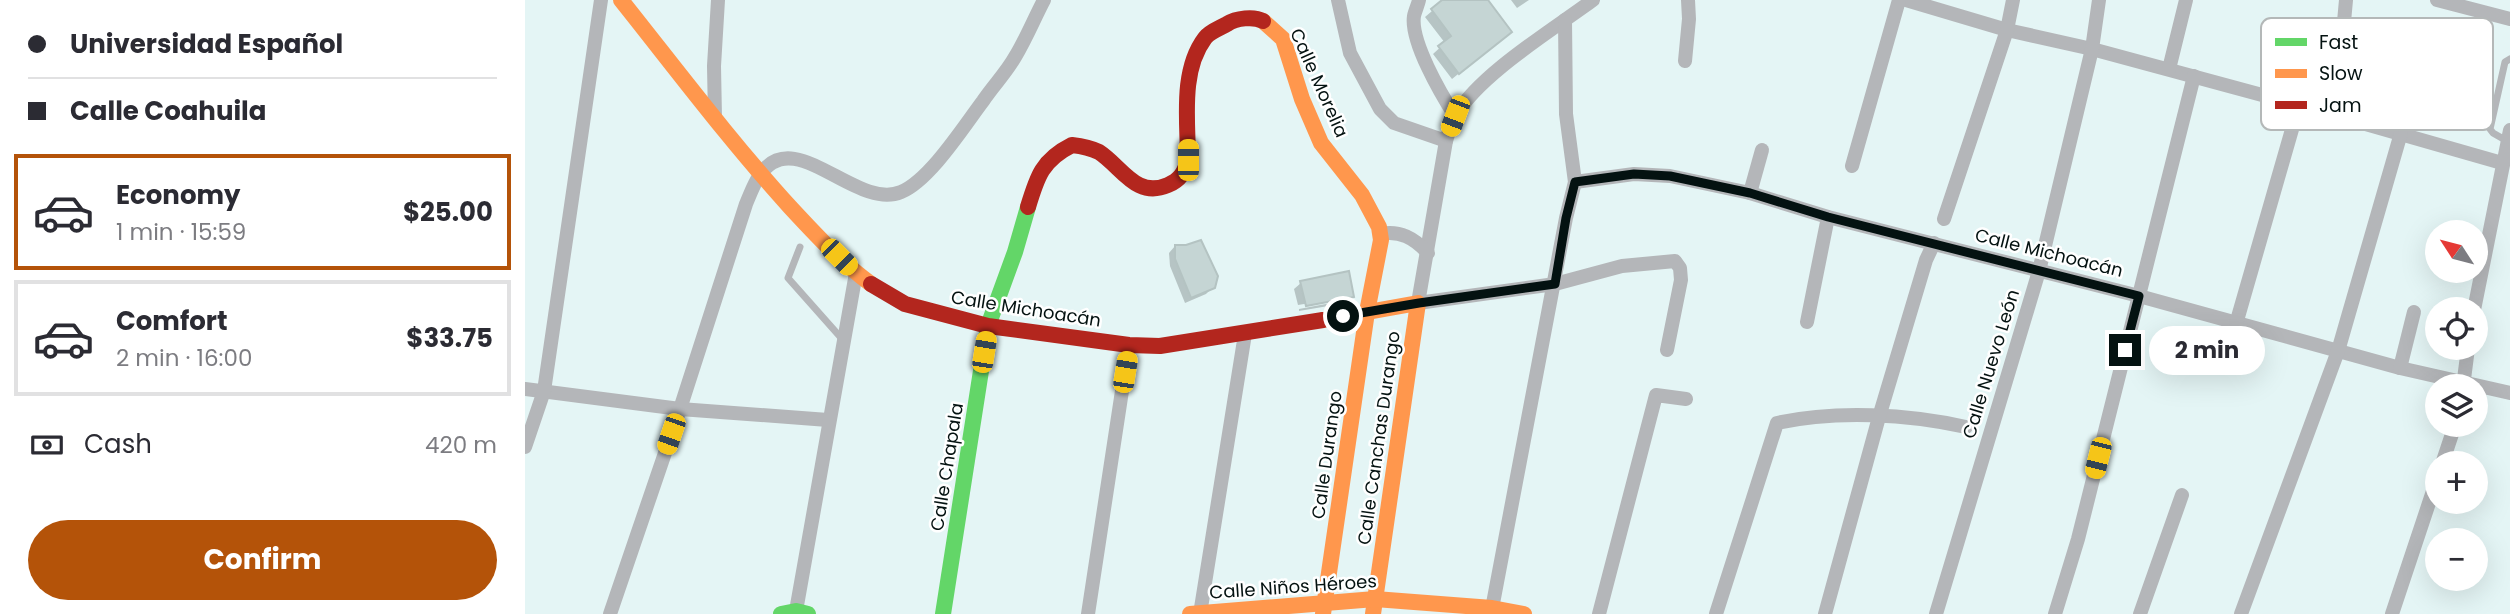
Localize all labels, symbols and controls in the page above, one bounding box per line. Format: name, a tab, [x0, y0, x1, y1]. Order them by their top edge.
legend	[2261, 18, 2493, 130]
street label: Calle Morelia	[1284, 24, 1355, 141]
text: Universidad Español	[70, 26, 343, 62]
text: Fast	[2319, 29, 2358, 56]
text: Slow	[2319, 60, 2363, 87]
text: Jam	[2319, 92, 2361, 119]
text: Calle Coahuila	[70, 93, 266, 129]
car	[1438, 93, 1473, 139]
car	[1178, 139, 1199, 181]
text: Economy	[116, 177, 240, 213]
icon: car	[32, 181, 95, 244]
text: $25.00	[403, 194, 493, 230]
text: 1 min · 15:59	[116, 216, 246, 248]
north arrow	[2425, 220, 2489, 284]
map controls	[2425, 220, 2488, 591]
street label: Calle Michoacán	[1973, 222, 2126, 283]
car	[817, 235, 862, 279]
street label: Calle Michoacán	[949, 284, 1103, 333]
street label: Calle Nuevo León	[1956, 286, 2025, 441]
button: locate	[2425, 297, 2488, 360]
route start	[1327, 300, 1359, 332]
text: Comfort	[116, 303, 228, 339]
icon: car	[32, 307, 95, 370]
text: $33.75	[406, 320, 493, 356]
callout: 2 min	[2149, 326, 2265, 374]
street label: Calle Canchas Durango	[1351, 329, 1406, 546]
car	[971, 330, 998, 374]
route end	[2109, 334, 2141, 366]
text: 2 min	[2175, 334, 2239, 366]
text: 2 min · 16:00	[116, 342, 252, 374]
car	[1112, 350, 1139, 394]
button: layers	[2425, 374, 2488, 437]
street label: Calle Durango	[1305, 389, 1348, 521]
street label: Calle Chapala	[924, 401, 969, 533]
car	[655, 411, 688, 457]
icon: cash	[28, 426, 66, 464]
text: Cash	[84, 426, 152, 462]
text: 420 m	[425, 429, 497, 461]
car	[2083, 435, 2114, 481]
button: +	[2425, 451, 2488, 514]
button: Confirm	[28, 520, 497, 600]
button: −	[2425, 528, 2488, 591]
street label: Calle Niños Héroes	[1208, 568, 1377, 605]

